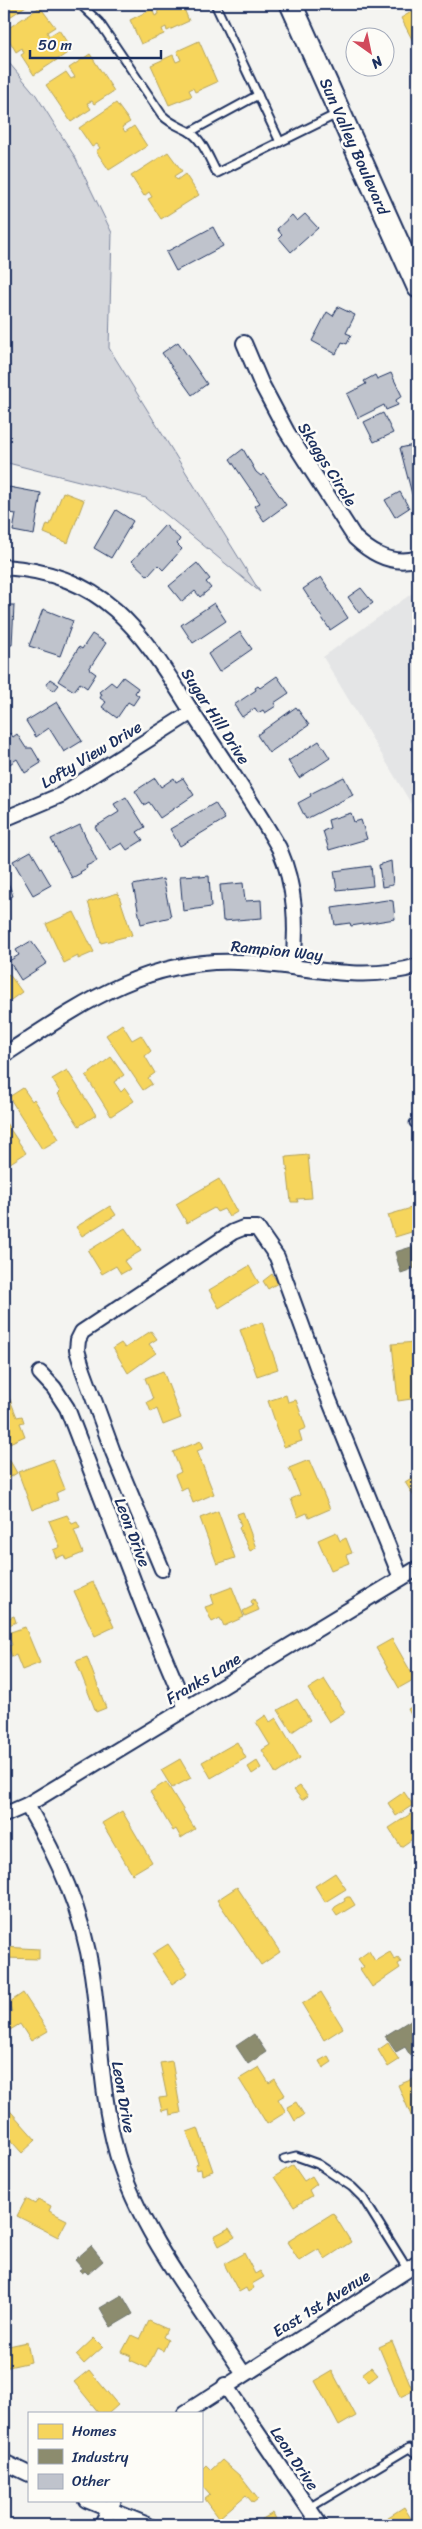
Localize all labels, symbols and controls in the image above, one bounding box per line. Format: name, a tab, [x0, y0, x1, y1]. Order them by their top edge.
scale bar	[30, 28, 161, 60]
north arrow	[344, 28, 394, 78]
text: 50 m	[38, 32, 73, 58]
text: N	[366, 49, 389, 76]
street label: Sun Valley Boulevard	[311, 73, 398, 221]
street label: Skaggs Circle	[290, 416, 365, 513]
street label: Sugar Hill Drive	[173, 662, 258, 771]
street label: Lofty View Drive	[35, 713, 148, 796]
street label: Rampion Way	[230, 931, 325, 970]
street label: Leon Drive	[106, 1493, 159, 1571]
street label: Franks Lane	[160, 1644, 247, 1712]
street label: Leon Drive	[103, 2059, 144, 2135]
street label: East 1st Avenue	[266, 2262, 376, 2345]
legend	[28, 2412, 202, 2502]
text: Homes	[72, 2418, 116, 2444]
street label: Leon Drive	[262, 2420, 327, 2497]
text: Industry	[71, 2444, 129, 2470]
text: Other	[72, 2468, 111, 2494]

